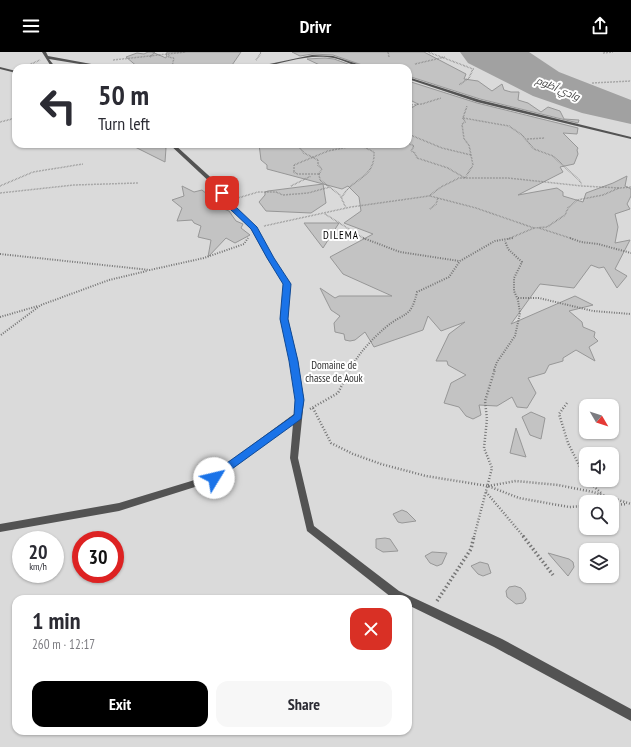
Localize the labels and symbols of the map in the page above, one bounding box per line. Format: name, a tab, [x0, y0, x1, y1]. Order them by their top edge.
water label: وادي أظوم	[532, 73, 582, 106]
pin	[205, 176, 239, 210]
district label: DILEMA	[323, 228, 359, 242]
park label: Domaine de chasse de Aouk	[305, 358, 364, 385]
north arrow	[579, 399, 619, 439]
position arrow	[193, 457, 235, 499]
speed limit sign: 30	[72, 531, 124, 583]

